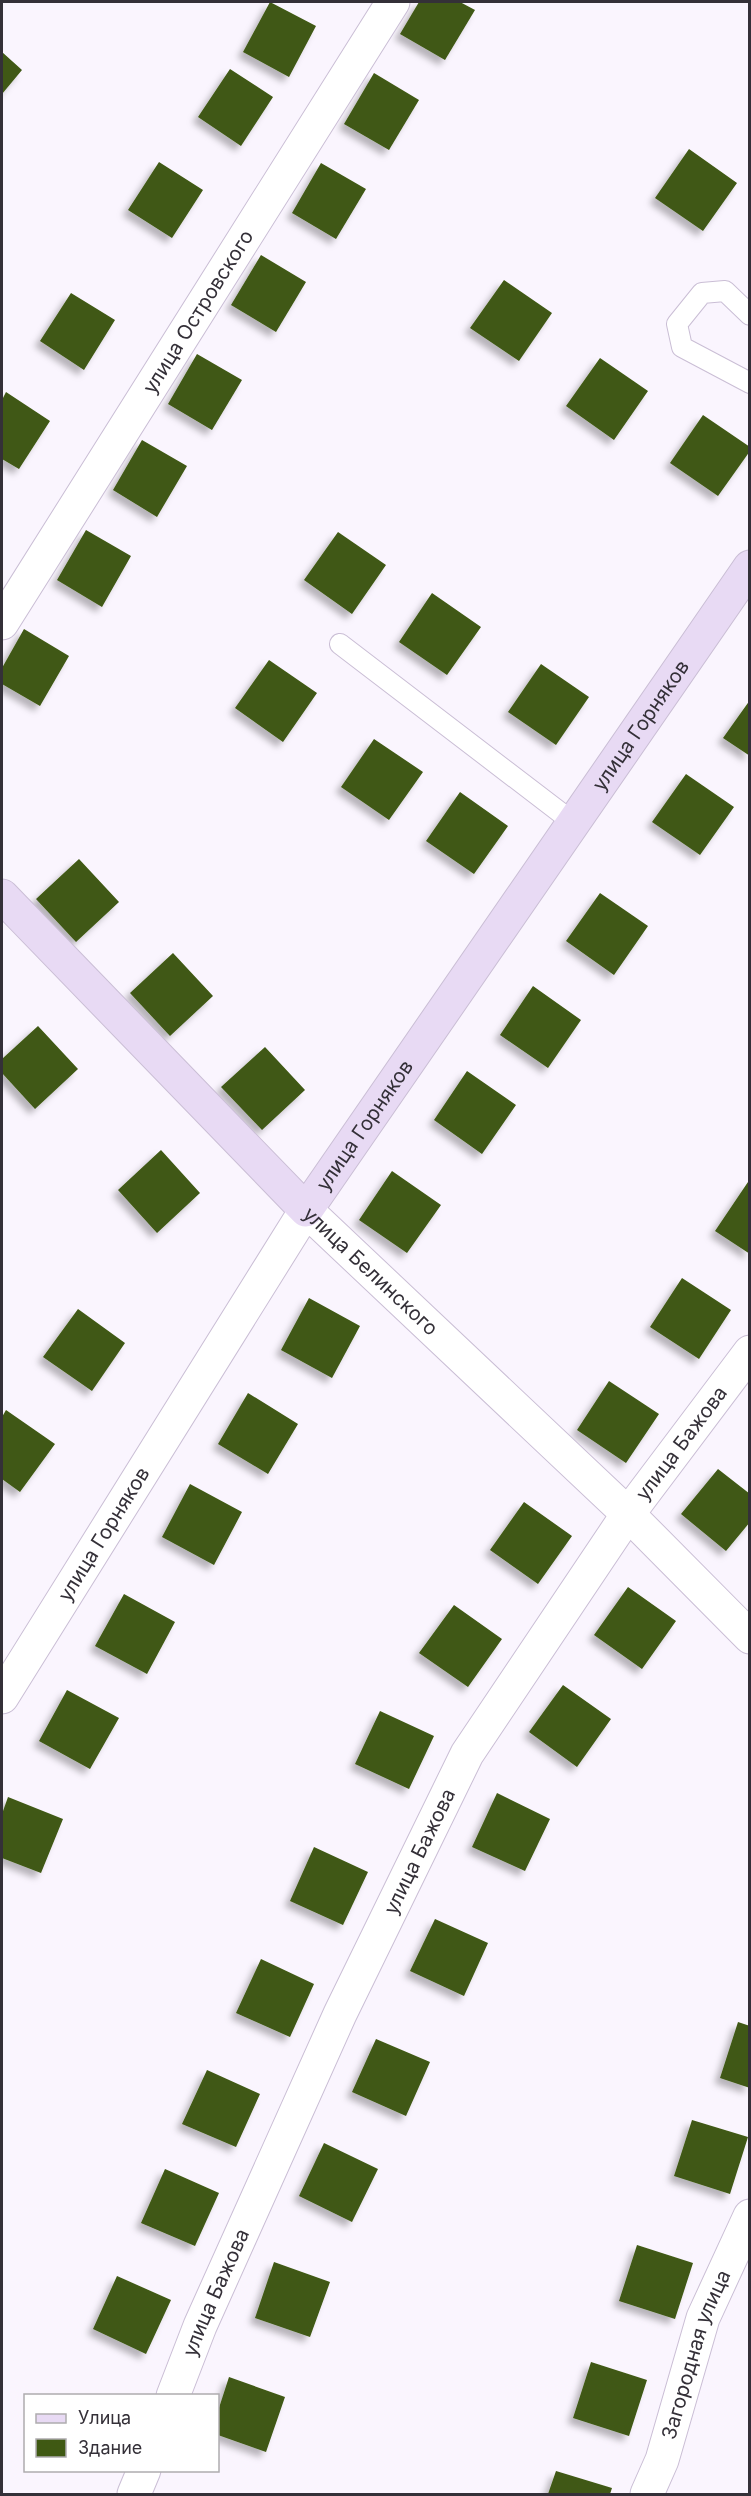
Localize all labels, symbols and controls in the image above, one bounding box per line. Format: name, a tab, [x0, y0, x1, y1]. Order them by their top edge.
street label: улица Островского	[138, 225, 258, 398]
street label: улица Горняков	[587, 655, 694, 795]
street label: улица Горняков	[311, 1055, 418, 1195]
street label: улица Белинского	[298, 1202, 443, 1340]
street label: улица Бажова	[631, 1381, 732, 1505]
street label: улица Горняков	[53, 1463, 154, 1606]
street label: улица Бажова	[379, 1785, 460, 1918]
street label: улица Бажова	[177, 2225, 254, 2360]
street label: Загородная улица	[657, 2266, 736, 2442]
legend	[24, 2394, 219, 2472]
text: Улица	[78, 2407, 131, 2428]
text: Здание	[78, 2437, 142, 2458]

